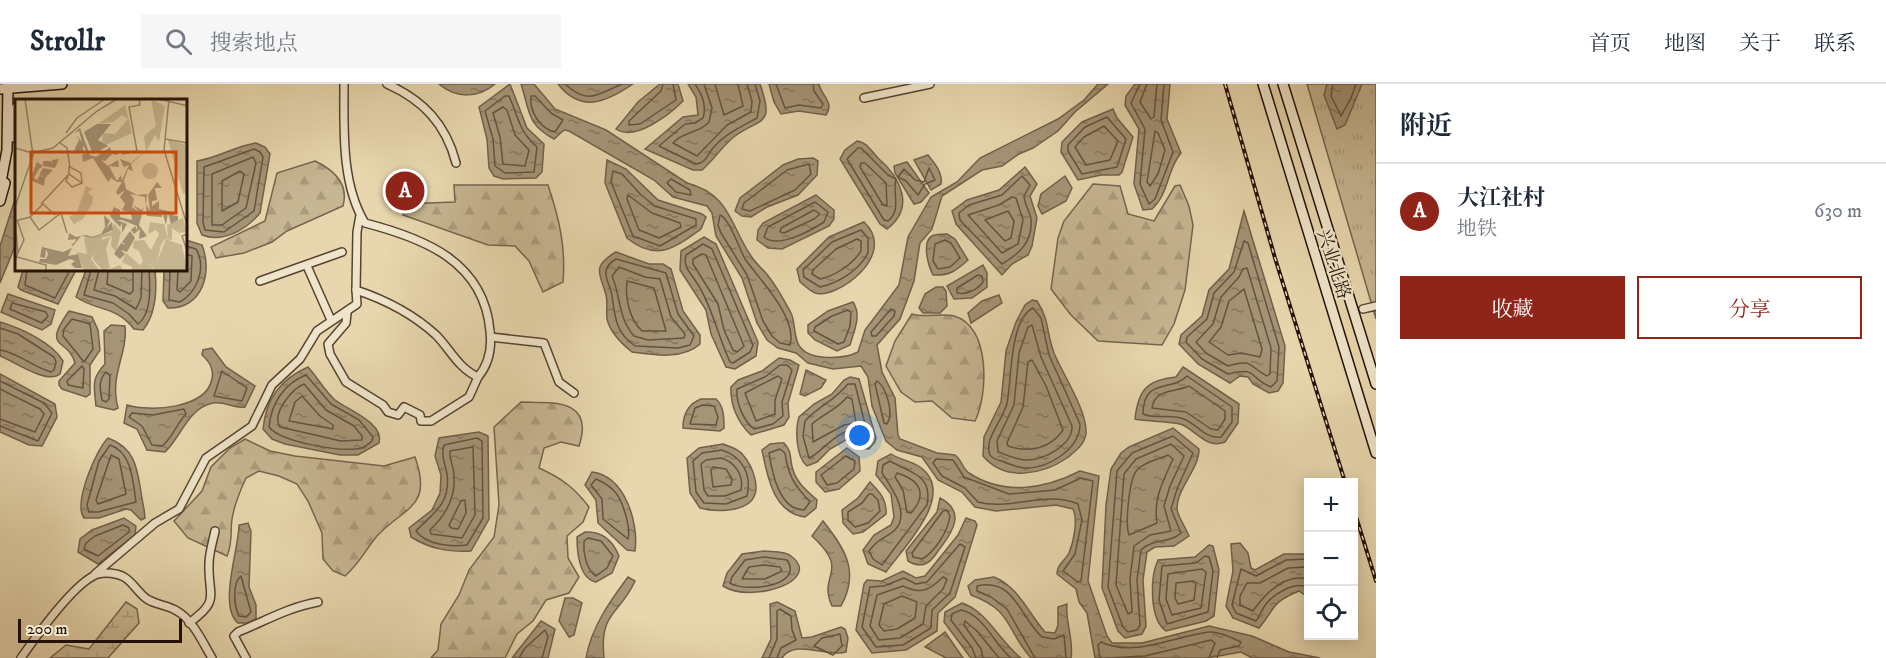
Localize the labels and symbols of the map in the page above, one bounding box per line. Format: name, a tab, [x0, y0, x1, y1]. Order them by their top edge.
inset map	[15, 99, 188, 272]
pin: A	[386, 168, 424, 214]
street label: 兴业北路	[1311, 227, 1355, 302]
your location	[845, 421, 874, 450]
scale bar	[18, 616, 182, 644]

